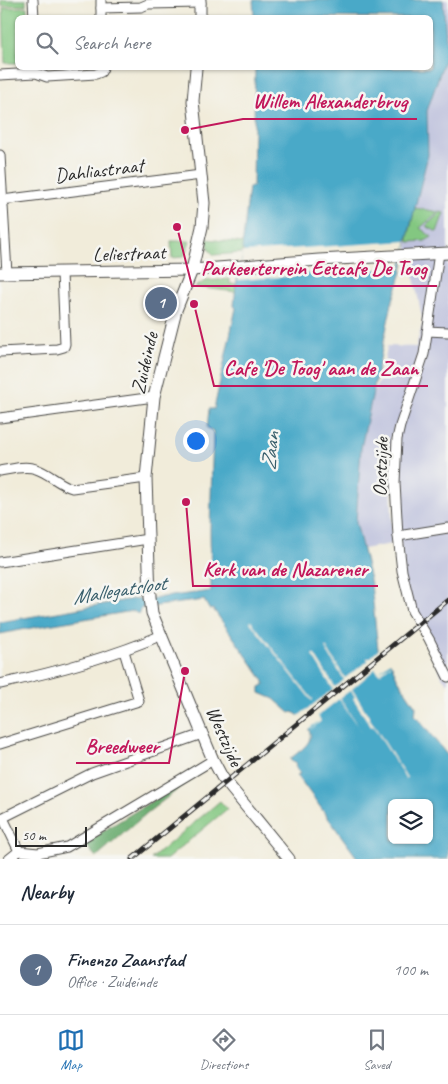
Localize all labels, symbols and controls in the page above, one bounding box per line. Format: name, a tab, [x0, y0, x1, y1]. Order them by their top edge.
search box	[15, 15, 433, 70]
icon: search	[33, 29, 61, 57]
text: Search here	[73, 31, 150, 55]
callout: Willem Alexanderbrug	[243, 83, 417, 119]
text: Willem Alexanderbrug	[253, 88, 410, 114]
street label: Dahliastraat	[53, 152, 148, 188]
street label: Leliestraat	[92, 240, 168, 267]
callout: Parkeerterrein Eetcafe De Toog	[192, 250, 437, 286]
text: Parkeerterrein Eetcafe De Toog	[201, 255, 428, 281]
pin: 1	[145, 284, 177, 322]
street label: Zuideinde	[125, 328, 164, 396]
callout: Cafe 'De Toog' aan de Zaan	[214, 350, 428, 386]
text: Cafe 'De Toog' aan de Zaan	[224, 355, 420, 381]
your location	[183, 428, 209, 454]
water label: Zaan	[255, 429, 285, 471]
street label: Oostzijde	[367, 436, 394, 497]
callout: Kerk van de Nazarener	[193, 550, 378, 586]
text: Kerk van de Nazarener	[203, 556, 370, 582]
water label: Mallegatsloot	[71, 569, 171, 610]
street label: Westzijde	[200, 702, 249, 771]
callout: Breedweer	[76, 727, 169, 763]
text: Breedweer	[85, 733, 161, 759]
map controls	[388, 799, 433, 844]
button: layers	[388, 799, 433, 844]
scale bar	[15, 824, 88, 847]
text: 50 m	[22, 827, 46, 844]
text: Nearby	[20, 879, 73, 905]
text: Finenzo Zaanstad	[67, 948, 184, 972]
text: 1	[32, 960, 40, 980]
text: 100 m	[394, 960, 428, 980]
text: Office · Zuideinde	[67, 972, 157, 992]
tab: Map	[57, 1026, 85, 1073]
tab: Directions	[200, 1026, 248, 1073]
tab: Saved	[363, 1026, 391, 1073]

